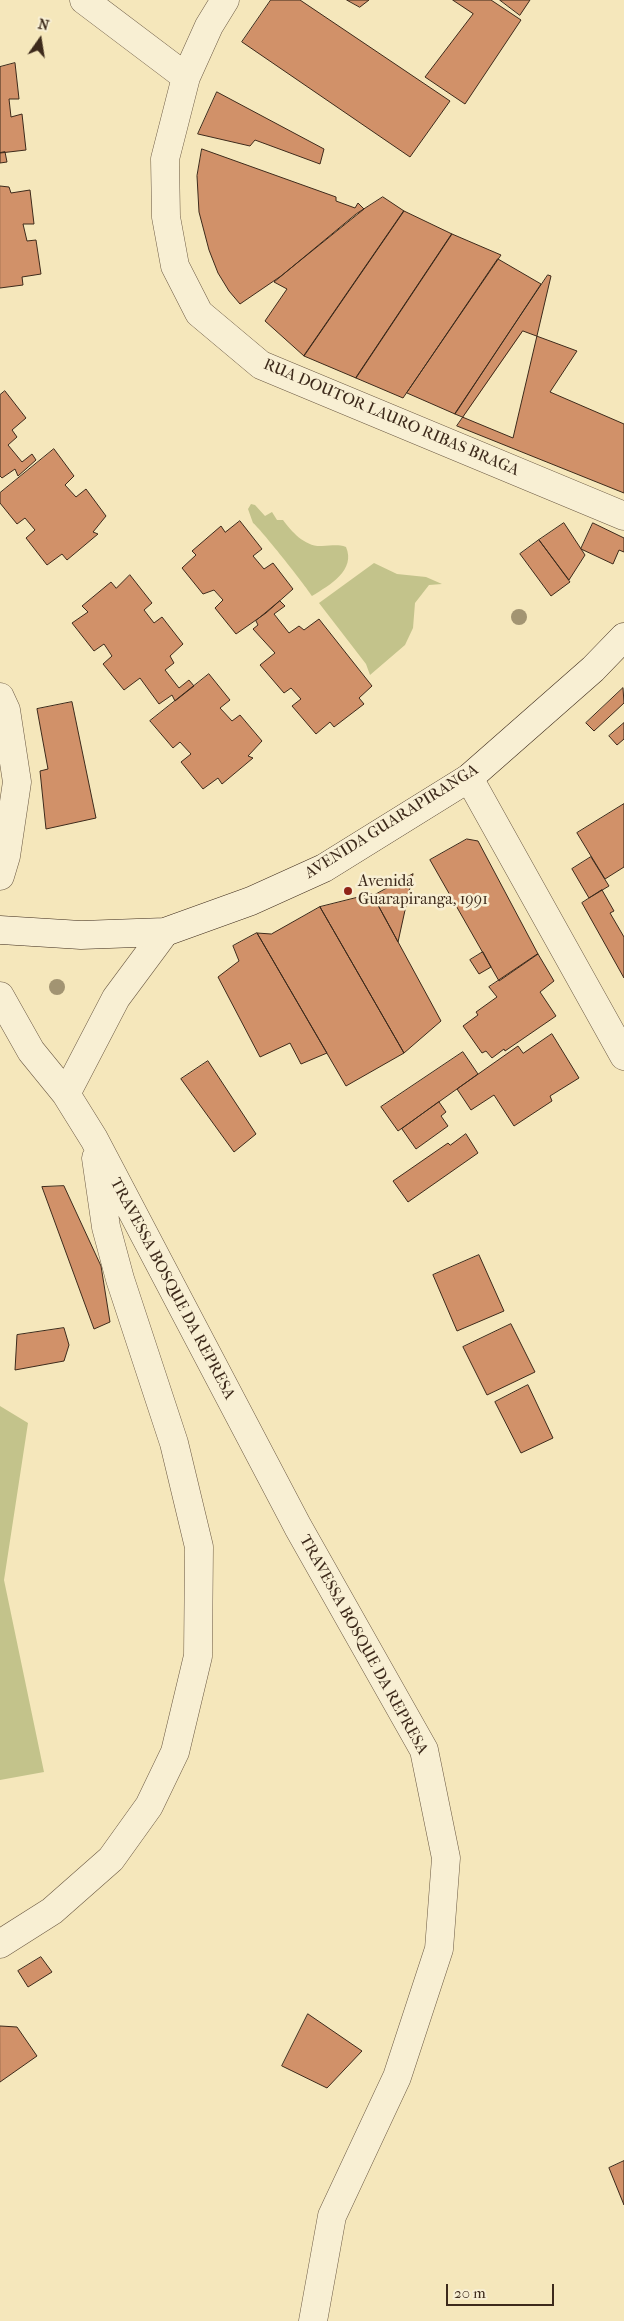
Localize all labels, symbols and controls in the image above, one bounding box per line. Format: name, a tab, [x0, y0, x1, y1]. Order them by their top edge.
north arrow	[15, 15, 65, 65]
text: N	[36, 15, 51, 34]
street label: RUA DOUTOR LAURO RIBAS BRAGA	[260, 355, 522, 481]
street label: AVENIDA GUARAPIRANGA	[302, 761, 482, 883]
place label: Avenida Guarapiranga, 1991	[358, 872, 488, 910]
marker: Avenida Guarapiranga, 1991	[342, 885, 354, 897]
street label: TRAVESSA BOSQUE DA REPRESA	[105, 1175, 239, 1403]
street label: TRAVESSA BOSQUE DA REPRESA	[294, 1532, 432, 1758]
scale bar	[449, 2274, 556, 2306]
text: 20 m	[454, 2284, 486, 2302]

